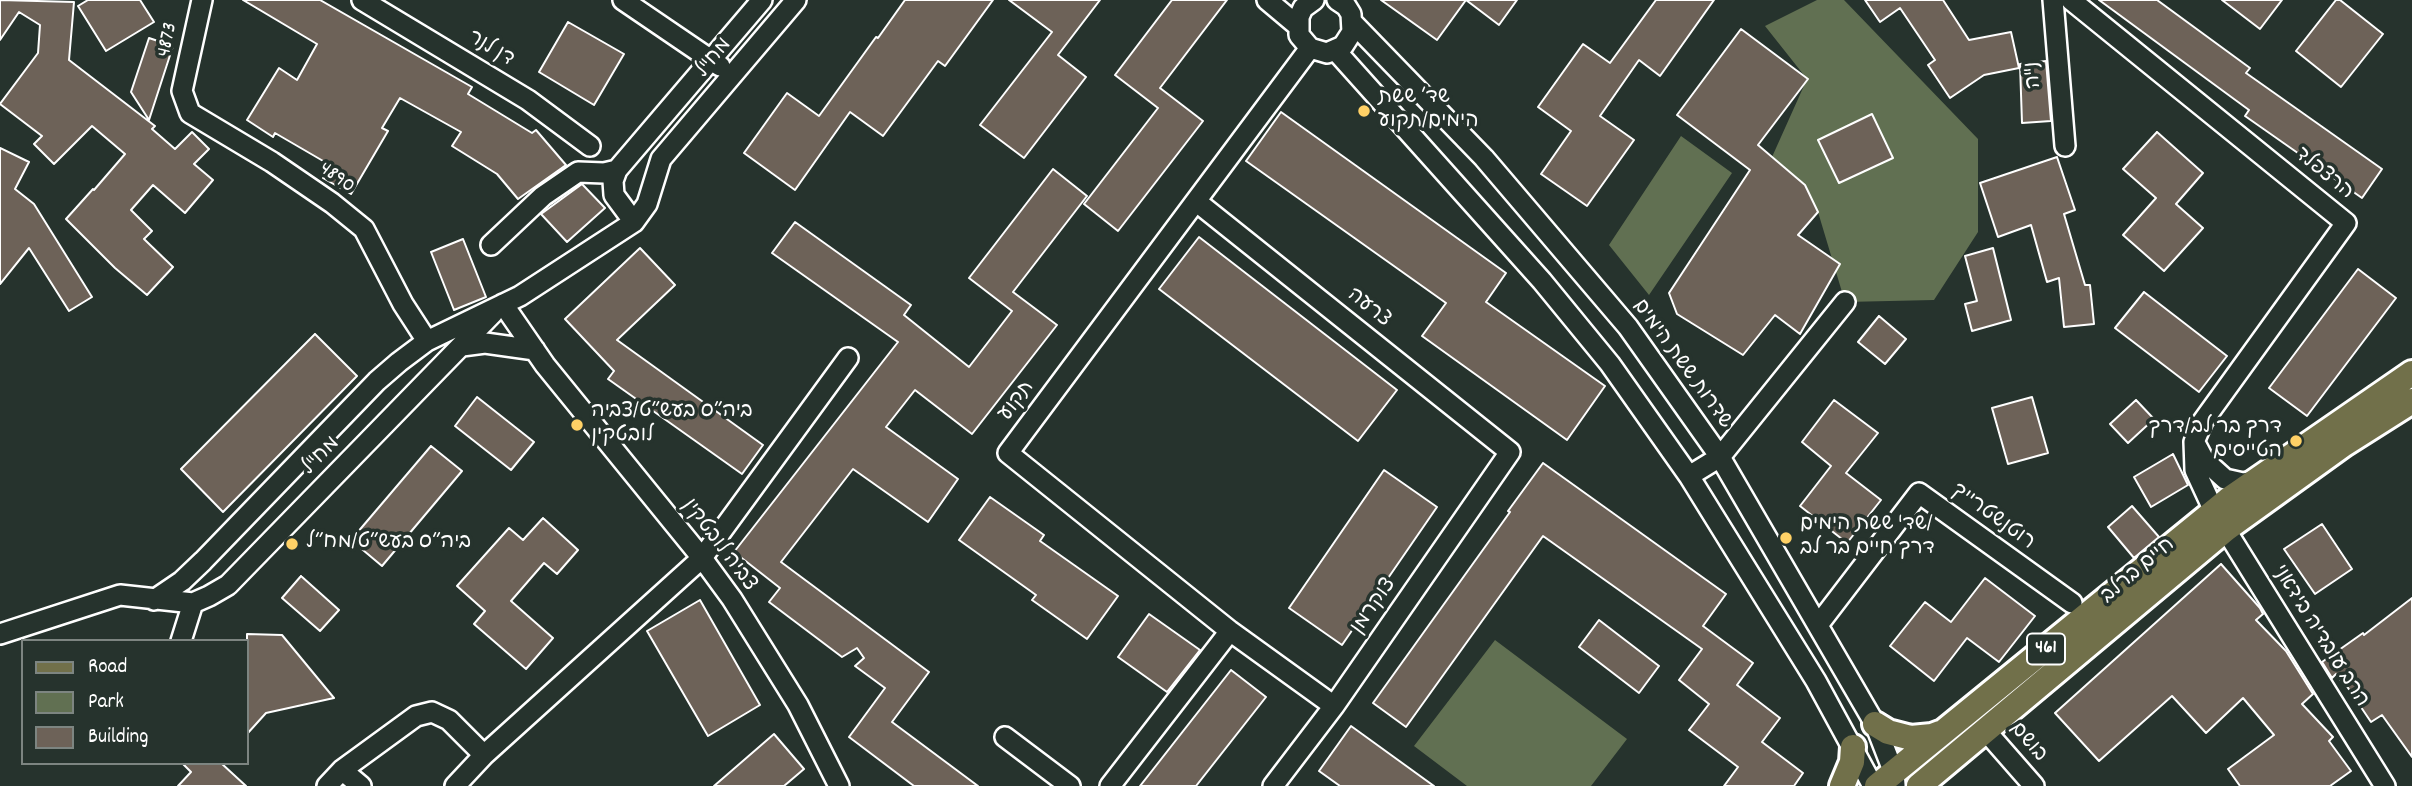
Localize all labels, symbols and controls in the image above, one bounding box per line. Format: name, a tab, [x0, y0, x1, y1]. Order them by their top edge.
street label: 4873	[153, 21, 185, 59]
street label: דן לנר	[462, 26, 518, 74]
street label: מח"ל	[691, 34, 739, 84]
street label: נ"ה	[2021, 60, 2049, 90]
place label: שד׳ ששת הימים/תקוע	[1378, 86, 1478, 136]
marker: שד׳ ששת הימים/תקוע	[1356, 103, 1372, 119]
street label: הרצפלד	[2288, 144, 2358, 206]
street label: 4890	[313, 158, 359, 200]
street label: צרעה	[1341, 284, 1395, 334]
street label: שדרות ששת הימים	[1626, 295, 1736, 435]
street label: תקוע	[995, 377, 1041, 427]
place label: ביה״ס בעש״ט/צביה לובטקין	[591, 400, 753, 450]
place label: דרך בר לב/דרך הטייסים	[2148, 416, 2282, 466]
marker: ביה״ס בעש״ט/צביה לובטקין	[569, 417, 585, 433]
street label: מח"ל	[298, 432, 346, 482]
marker: דרך בר לב/דרך הטייסים	[2288, 433, 2304, 449]
street label: רוטנשטרייך	[1945, 479, 2039, 557]
street label: צביה לובטקין	[675, 495, 761, 597]
place label: שד' ששת הימים/ דרך חיים בר לב	[1800, 513, 1935, 563]
marker: שד' ששת הימים/ דרך חיים בר לב	[1778, 530, 1794, 546]
place label: ביה״ס בעש״ט/מח״ל	[306, 531, 471, 557]
street label: חיים ברלב	[2097, 534, 2181, 610]
marker: ביה״ס בעש״ט/מח״ל	[284, 536, 300, 552]
street label: הרב עובדיה בידאני	[2265, 561, 2373, 713]
street label: צוקרמן	[1347, 574, 1403, 640]
road number: 461	[2027, 634, 2065, 664]
legend	[21, 639, 248, 765]
text: Road	[88, 653, 127, 683]
text: Park	[88, 688, 124, 718]
street label: בושם	[2003, 718, 2051, 768]
text: Building	[88, 723, 148, 753]

